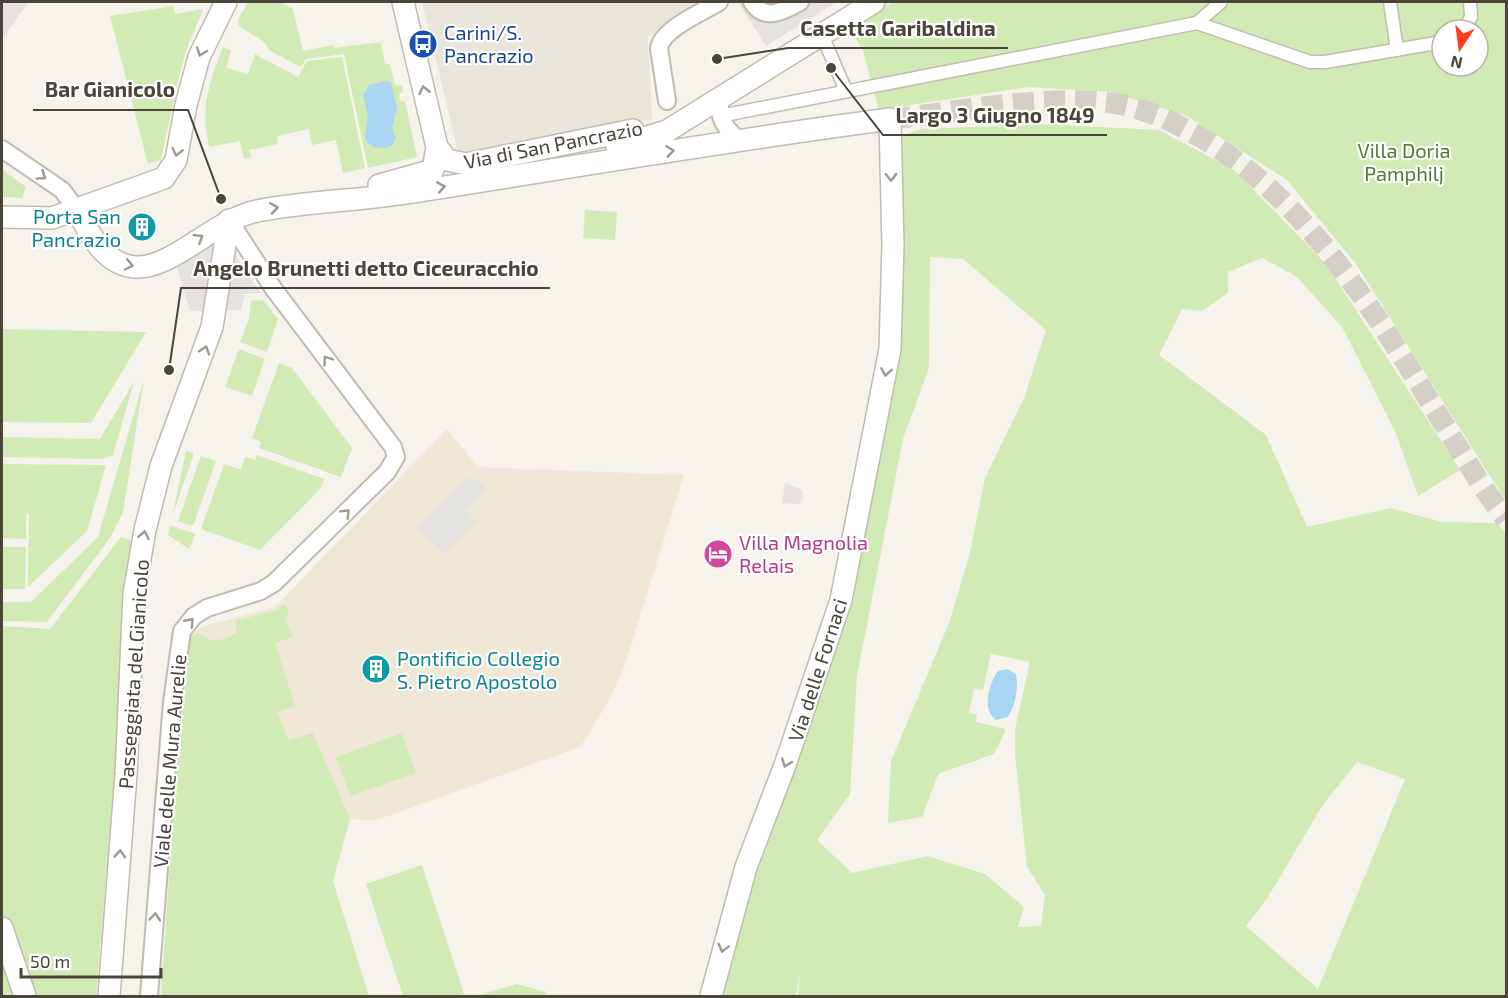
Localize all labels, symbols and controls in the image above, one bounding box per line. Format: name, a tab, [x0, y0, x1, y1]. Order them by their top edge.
callout: Casetta Garibaldina	[788, 9, 1008, 48]
text: Casetta Garibaldina	[800, 15, 996, 40]
north arrow	[1430, 18, 1490, 78]
place label: Carini/S. Pancrazio	[444, 20, 534, 67]
bus stop icon: Carini/S. Pancrazio	[407, 28, 439, 60]
one-way arrow	[196, 46, 209, 56]
text: N	[1449, 53, 1464, 74]
callout: Bar Gianicolo	[33, 71, 188, 110]
text: Bar Gianicolo	[45, 76, 175, 101]
one-way arrow	[418, 86, 431, 96]
callout: Largo 3 Giugno 1849	[883, 96, 1107, 135]
text: Largo 3 Giugno 1849	[895, 102, 1095, 127]
street label: Via di San Pancrazio	[462, 115, 644, 173]
park label: Villa Doria Pamphilj	[1357, 138, 1451, 185]
one-way arrow	[665, 145, 674, 157]
one-way arrow	[171, 147, 184, 157]
one-way arrow	[35, 169, 46, 180]
one-way arrow	[885, 173, 897, 182]
one-way arrow	[436, 182, 445, 194]
one-way arrow	[268, 202, 278, 215]
place label: Porta San Pancrazio	[31, 204, 121, 251]
building icon: Porta San Pancrazio	[126, 211, 158, 243]
one-way arrow	[192, 234, 203, 245]
callout: Angelo Brunetti detto Ciceuracchio	[181, 249, 550, 288]
text: Angelo Brunetti detto Ciceuracchio	[193, 255, 539, 280]
one-way arrow	[124, 258, 134, 271]
one-way arrow	[198, 345, 211, 356]
one-way arrow	[323, 356, 334, 367]
one-way arrow	[881, 367, 893, 377]
one-way arrow	[339, 509, 350, 519]
one-way arrow	[137, 530, 150, 540]
place label: Villa Magnolia Relais	[739, 530, 868, 577]
hotel icon: Villa Magnolia Relais	[702, 538, 734, 570]
street label: Passeggiata del Gianicolo	[113, 558, 153, 790]
street label: Via delle Fornaci	[783, 595, 851, 745]
one-way arrow	[183, 618, 194, 628]
place label: Pontificio Collegio S. Pietro Apostolo	[397, 646, 560, 693]
street label: Viale delle Mura Aurelie	[148, 653, 190, 869]
building icon: Pontificio Collegio S. Pietro Apostolo	[360, 653, 392, 685]
one-way arrow	[780, 758, 793, 768]
one-way arrow	[113, 850, 126, 859]
one-way arrow	[149, 913, 162, 922]
scale bar	[21, 941, 160, 979]
one-way arrow	[718, 943, 731, 953]
text: 50 m	[30, 950, 70, 972]

